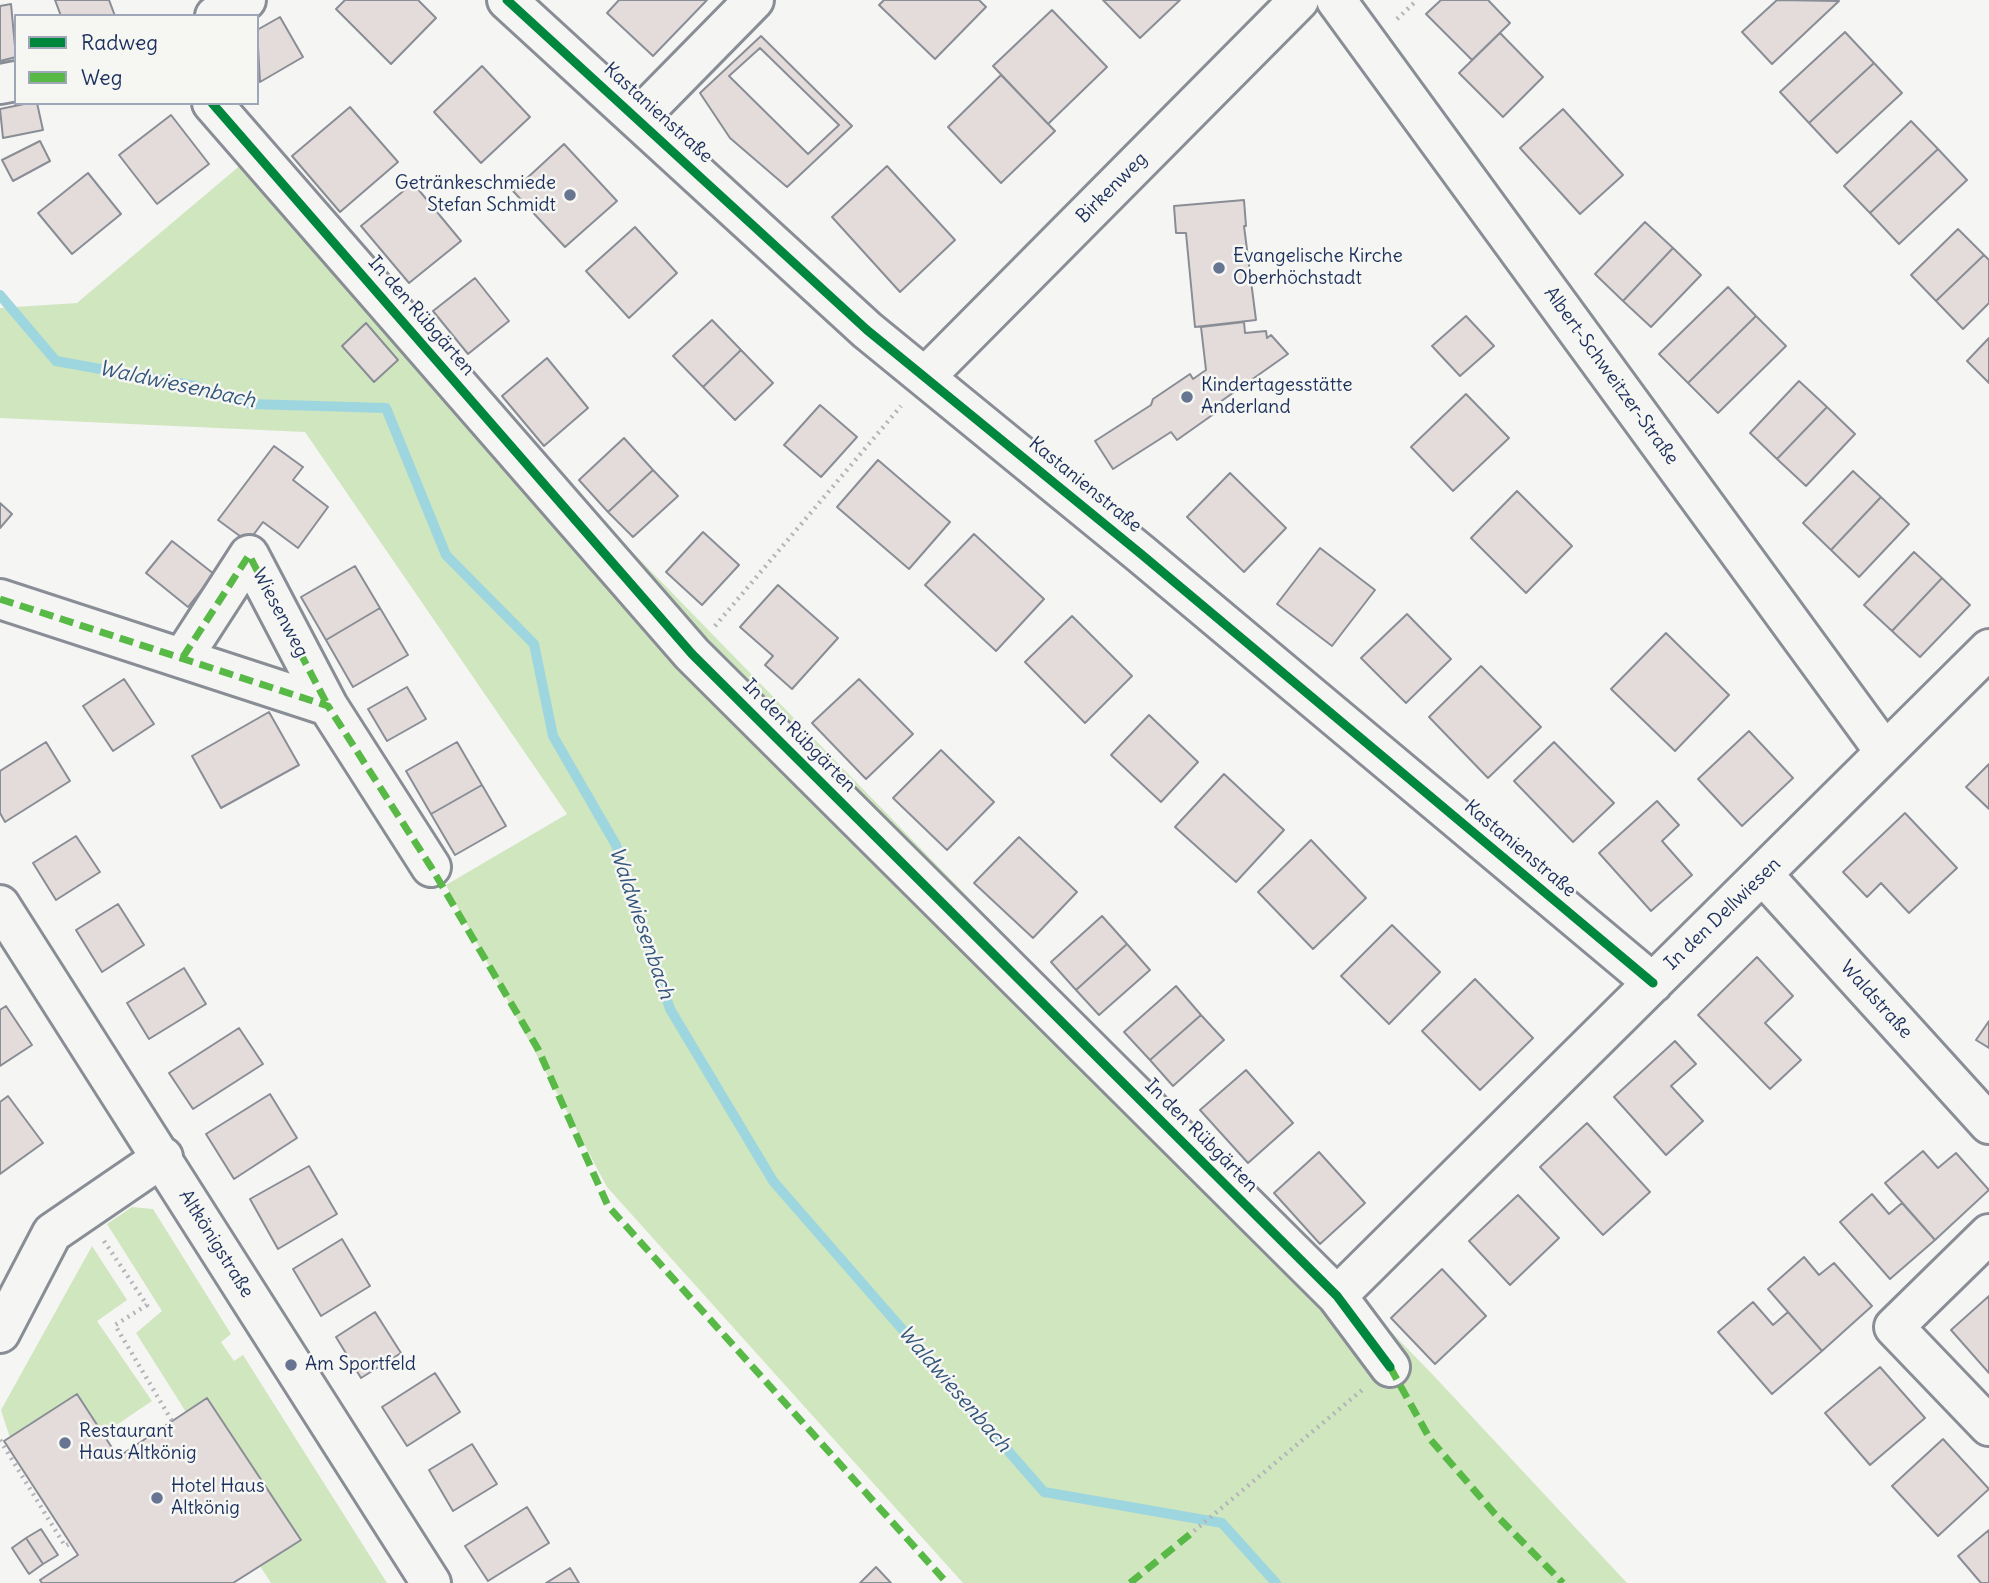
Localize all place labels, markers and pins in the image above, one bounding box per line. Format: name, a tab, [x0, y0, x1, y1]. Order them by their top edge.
place label: Getränkeschmiede Stefan Schmidt	[395, 173, 556, 217]
marker: Getränkeschmiede Stefan Schmidt	[562, 187, 578, 203]
place label: Evangelische Kirche Oberhöchstadt	[1233, 246, 1403, 290]
marker: Evangelische Kirche Oberhöchstadt	[1211, 260, 1227, 276]
place label: Kindertagesstätte Anderland	[1201, 375, 1352, 419]
marker: Kindertagesstätte Anderland	[1179, 389, 1195, 405]
place label: Am Sportfeld	[305, 1354, 416, 1376]
marker: Am Sportfeld	[283, 1357, 299, 1373]
place label: Restaurant Haus Altkönig	[79, 1421, 197, 1465]
marker: Restaurant Haus Altkönig	[57, 1435, 73, 1451]
place label: Hotel Haus Altkönig	[171, 1476, 265, 1520]
marker: Hotel Haus Altkönig	[149, 1490, 165, 1506]

